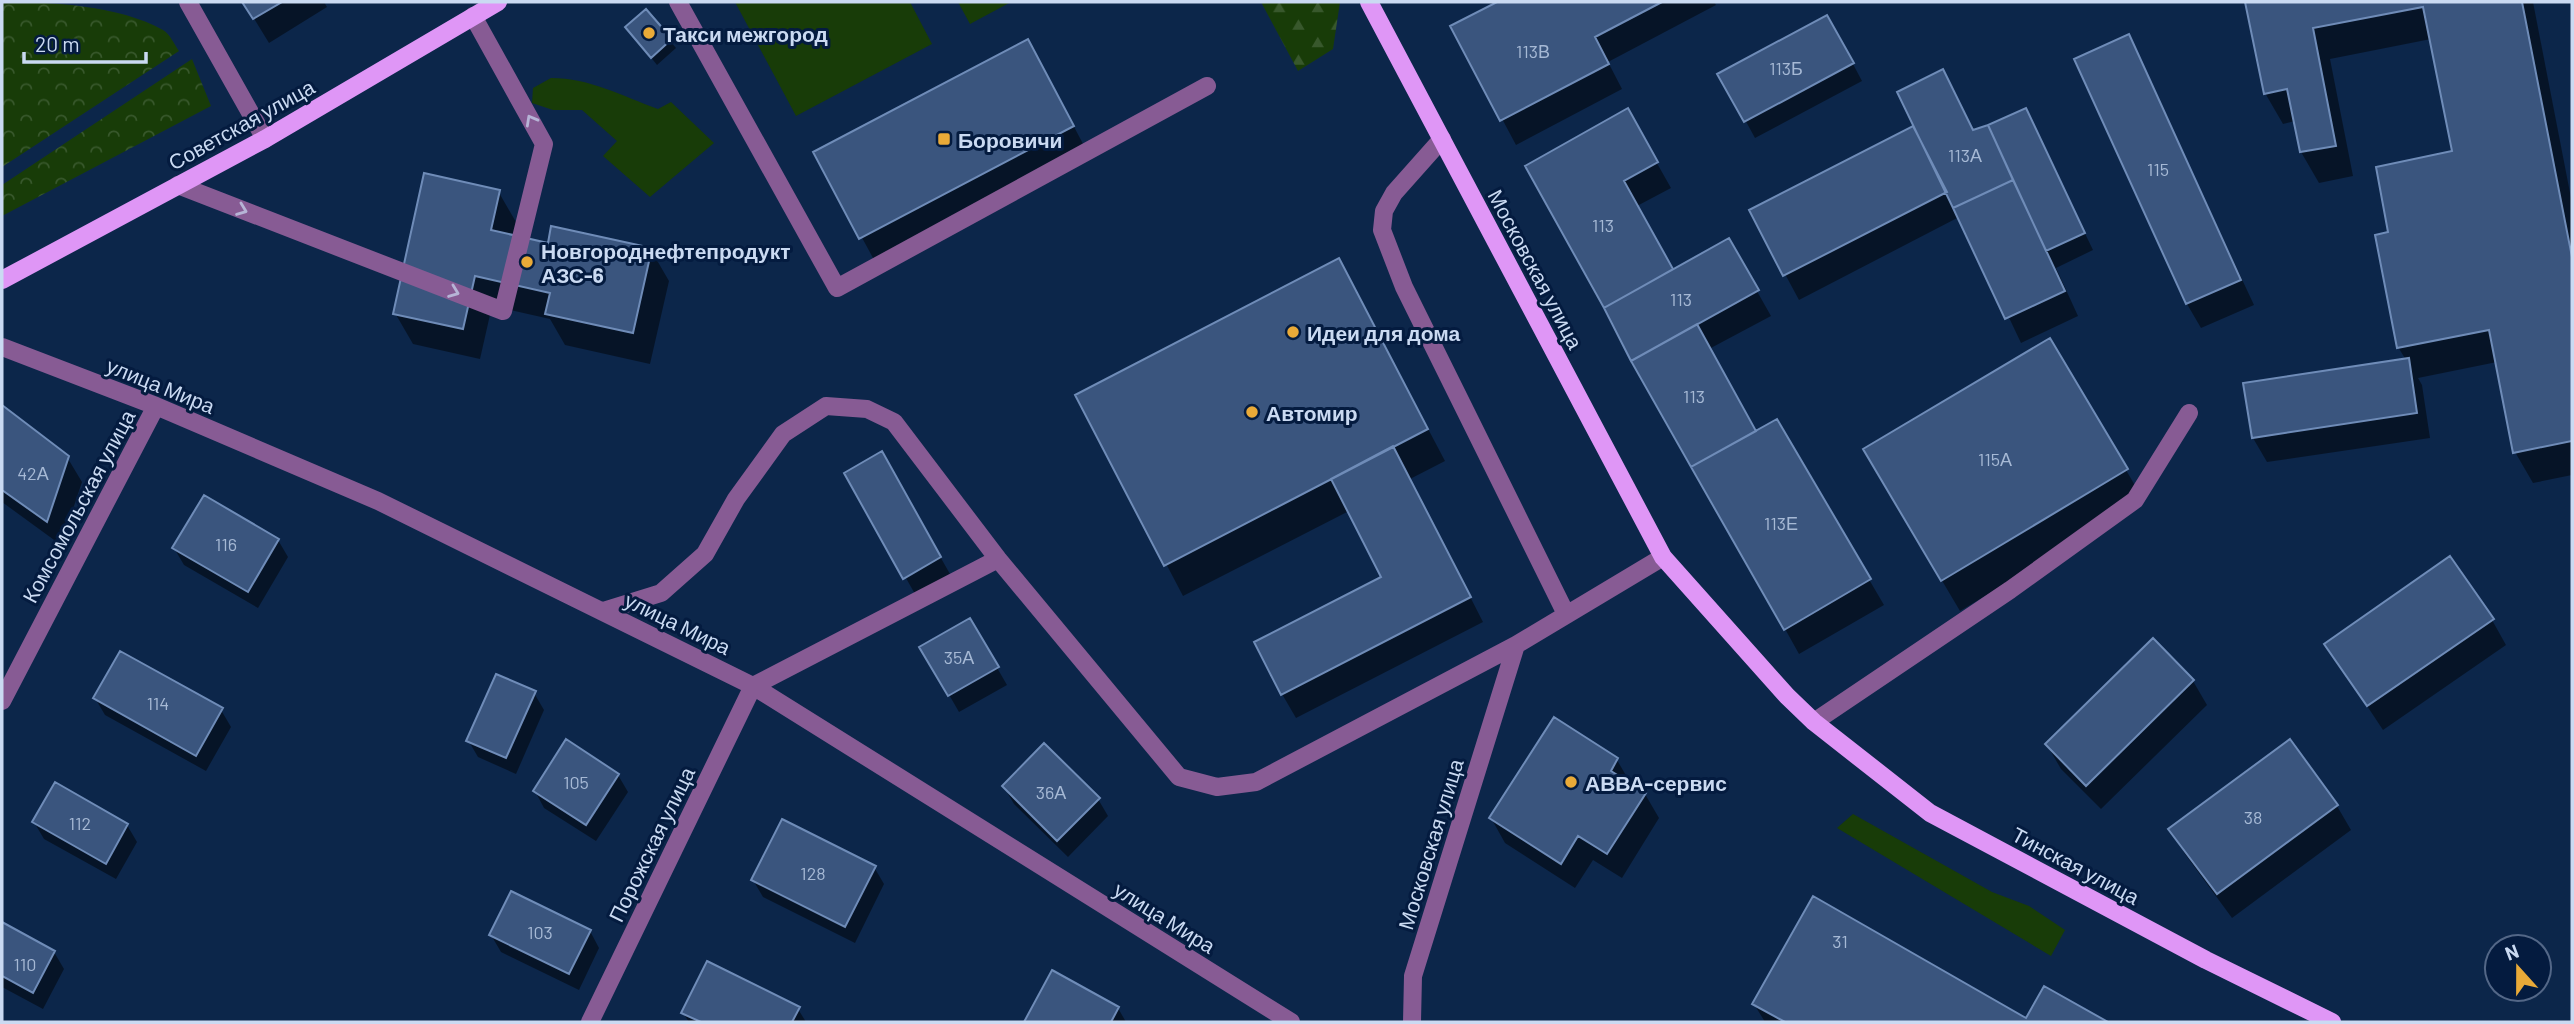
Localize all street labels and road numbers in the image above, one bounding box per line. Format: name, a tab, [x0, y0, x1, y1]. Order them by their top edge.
street label: Советская улица	[164, 73, 319, 175]
street label: Московская улица	[1483, 185, 1589, 353]
street label: улица Мира	[103, 352, 219, 418]
street label: Комсомольская улица	[17, 405, 140, 607]
street label: улица Мира	[621, 587, 735, 659]
street label: Московская улица	[1392, 755, 1468, 932]
street label: Порожская улица	[603, 762, 699, 925]
street label: Тинская улица	[2008, 821, 2144, 909]
street label: улица Мира	[1110, 876, 1220, 958]

